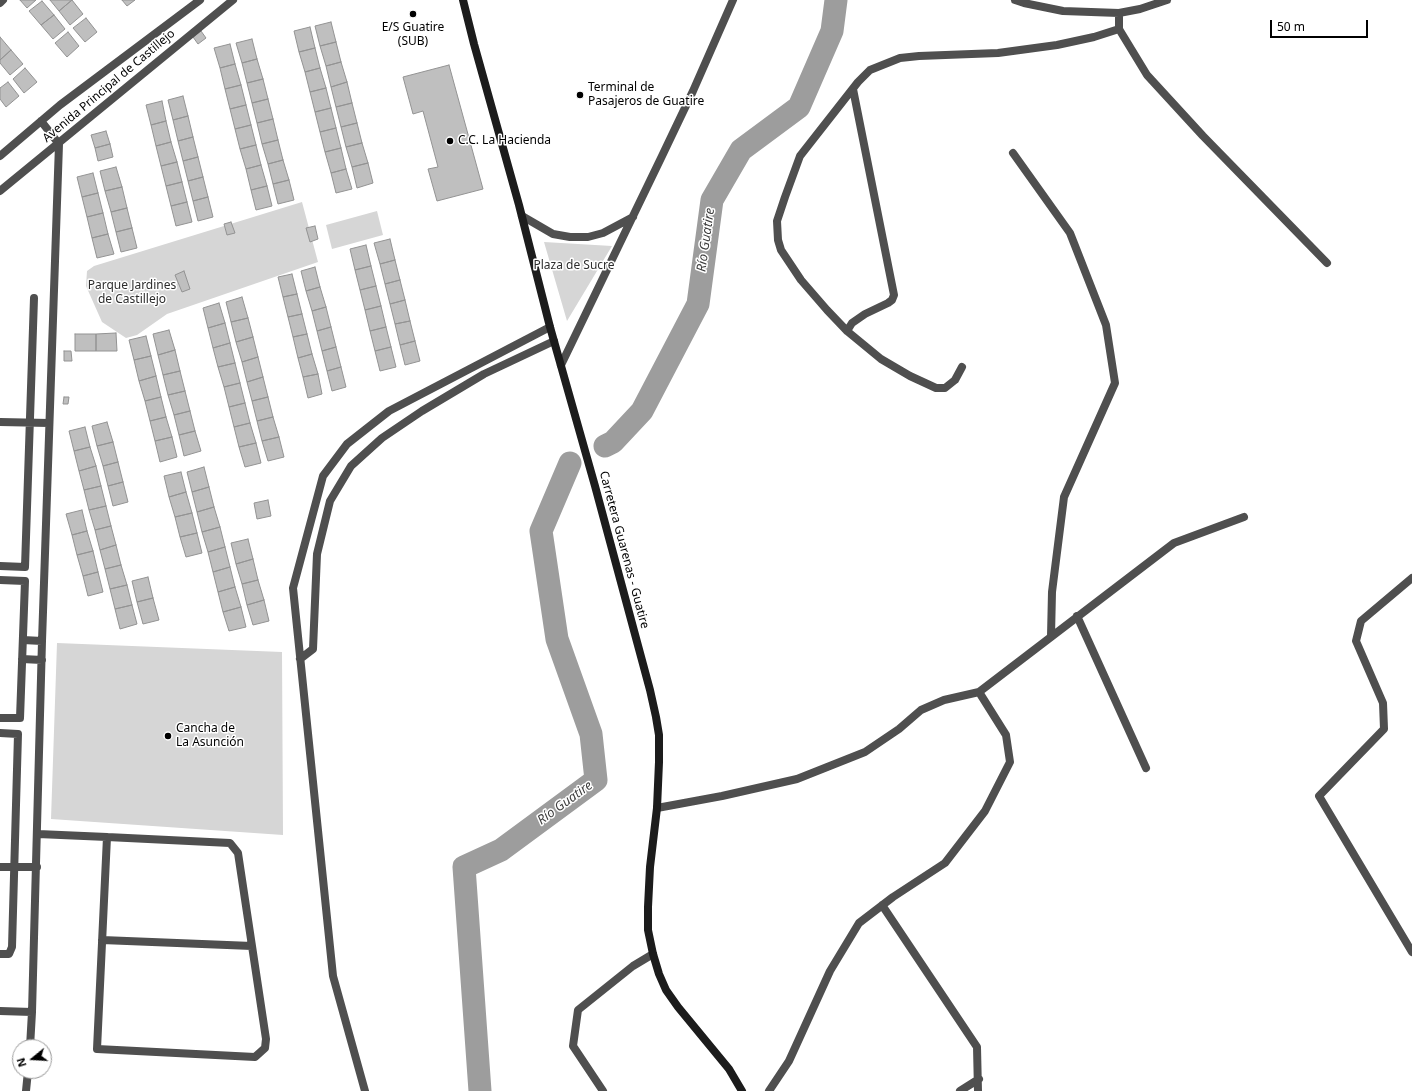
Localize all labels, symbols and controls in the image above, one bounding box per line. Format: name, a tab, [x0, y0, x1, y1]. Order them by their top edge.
marker: E/S Guatire (SUB)	[408, 9, 418, 19]
scale bar	[1272, 12, 1370, 38]
text: 50 m	[1277, 18, 1305, 35]
place label: E/S Guatire (SUB)	[382, 21, 444, 49]
street label: Avenida Principal de Castillejo	[40, 26, 178, 146]
place label: Terminal de Pasajeros de Guatire	[588, 81, 704, 109]
marker: Terminal de Pasajeros de Guatire	[575, 90, 585, 100]
place label: C.C. La Hacienda	[458, 134, 551, 148]
marker: C.C. La Hacienda	[445, 136, 455, 146]
water label: Río Guatire	[694, 207, 718, 273]
park label: Plaza de Sucre	[533, 259, 615, 273]
park label: Parque Jardines de Castillejo	[88, 279, 176, 307]
street label: Carretera Guarenas - Guatire	[596, 470, 652, 630]
place label: Cancha de La Asunción	[176, 722, 244, 750]
marker: Cancha de La Asunción	[163, 731, 173, 741]
water label: Río Guatire	[534, 778, 596, 828]
north arrow	[12, 1039, 52, 1079]
text: N	[13, 1056, 30, 1069]

